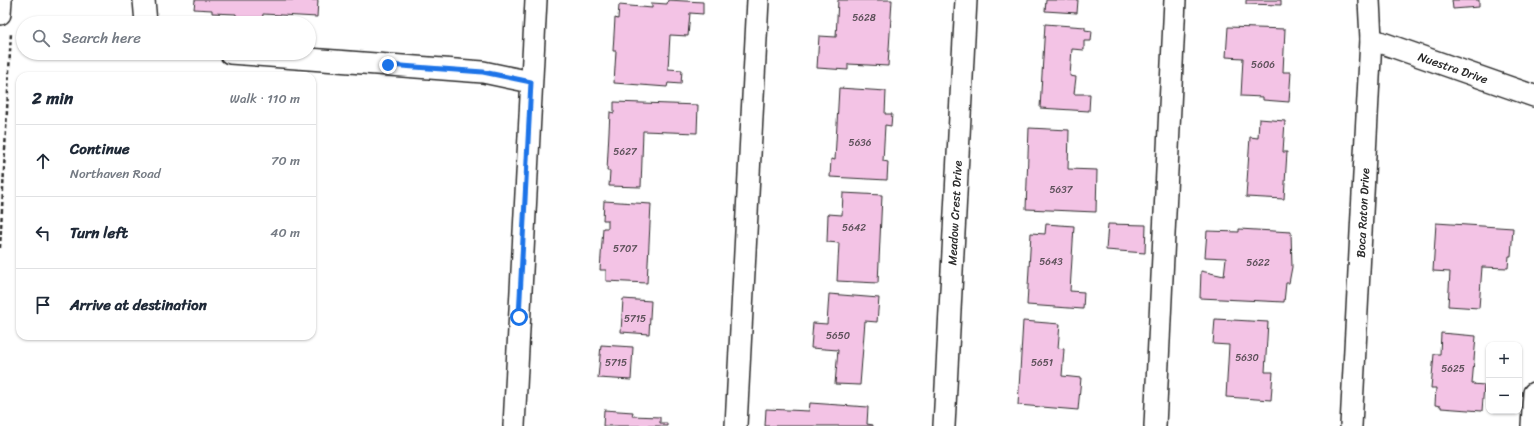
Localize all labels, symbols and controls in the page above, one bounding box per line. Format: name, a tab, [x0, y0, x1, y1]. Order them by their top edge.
house number: 5628	[852, 9, 876, 27]
search box	[16, 16, 316, 60]
text: Search here	[62, 25, 141, 51]
icon: search	[30, 27, 52, 49]
street label: Nuestra Drive	[1415, 46, 1491, 90]
route end	[379, 56, 397, 74]
house number: 5606	[1251, 56, 1275, 74]
text: 2 min	[32, 83, 73, 113]
text: Walk · 110 m	[230, 87, 300, 110]
house number: 5636	[849, 134, 872, 152]
text: Continue	[70, 136, 130, 162]
house number: 5627	[613, 143, 638, 161]
text: 70 m	[271, 149, 300, 172]
icon: ahead	[32, 150, 54, 172]
street label: Meadow Crest Drive	[941, 160, 969, 266]
text: Northaven Road	[70, 162, 161, 185]
street label: Boca Raton Drive	[1350, 167, 1376, 258]
house number: 5637	[1050, 181, 1074, 199]
house number: 5642	[842, 219, 866, 237]
text: Turn left	[70, 220, 128, 246]
text: 40 m	[270, 221, 300, 244]
icon: left	[32, 222, 54, 244]
house number: 5707	[613, 240, 638, 258]
house number: 5643	[1039, 253, 1063, 271]
house number: 5622	[1246, 254, 1270, 272]
text: Arrive at destination	[70, 292, 207, 318]
icon: arrive	[32, 294, 54, 316]
route start	[510, 308, 528, 326]
house number: 5715	[624, 310, 646, 328]
house number: 5650	[826, 327, 850, 345]
map controls	[1486, 342, 1522, 414]
button: +	[1486, 342, 1522, 378]
house number: 5630	[1235, 349, 1259, 367]
house number: 5715	[605, 354, 627, 372]
house number: 5651	[1031, 354, 1053, 372]
house number: 5625	[1441, 360, 1465, 378]
button: −	[1486, 378, 1522, 414]

